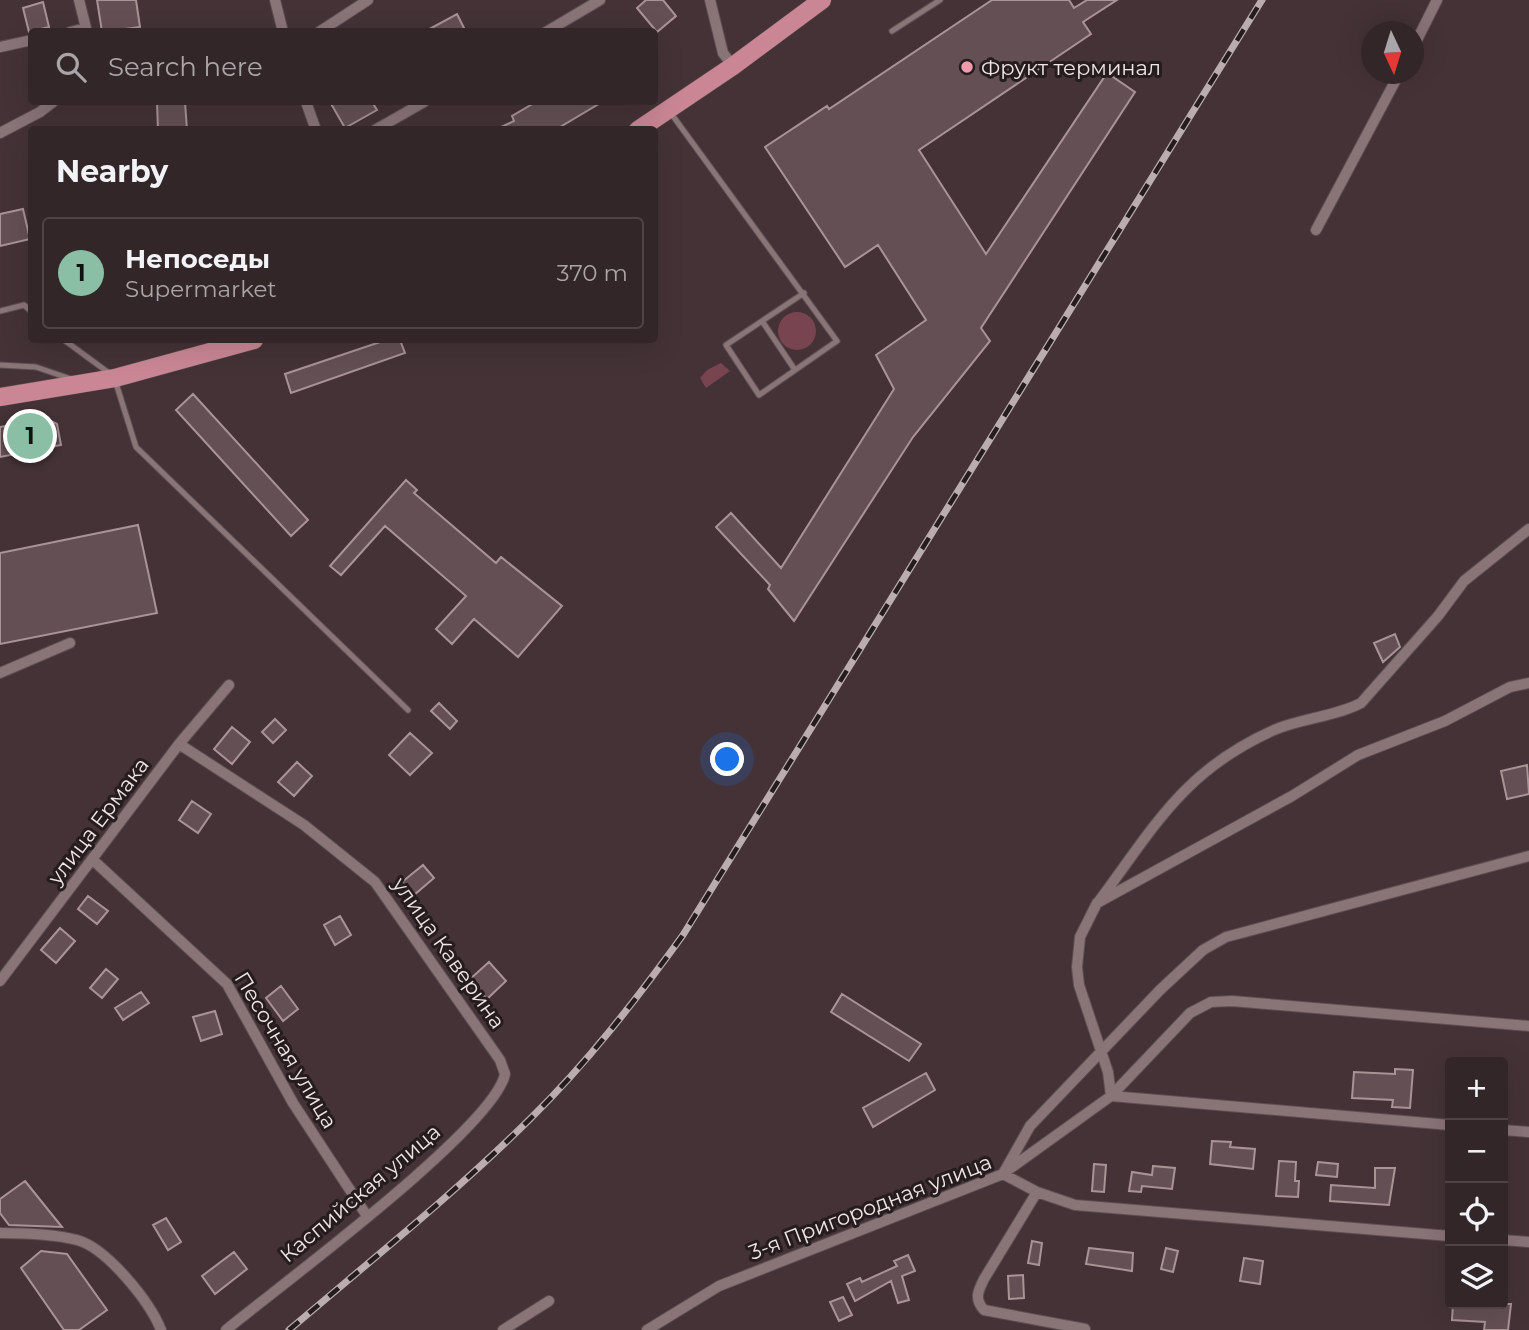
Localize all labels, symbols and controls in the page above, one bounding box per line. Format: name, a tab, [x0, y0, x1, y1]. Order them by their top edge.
north arrow	[1361, 21, 1424, 84]
search box	[28, 28, 658, 105]
icon: search	[52, 48, 90, 86]
text: Search here	[108, 51, 263, 83]
place label: Фрукт терминал	[981, 55, 1161, 80]
marker: Фрукт терминал	[959, 59, 975, 75]
text: Nearby	[56, 153, 168, 190]
text: Непоседы	[125, 243, 270, 275]
text: 1	[76, 259, 86, 287]
text: 370 m	[557, 259, 628, 287]
text: Supermarket	[125, 275, 277, 303]
pin: 1	[7, 410, 53, 462]
your location	[710, 742, 744, 776]
street label: улица Ермака	[42, 753, 154, 890]
street label: улица Каверина	[387, 872, 510, 1033]
street label: Песочная улица	[229, 967, 343, 1133]
map controls	[1445, 1057, 1508, 1309]
button: +	[1445, 1057, 1508, 1120]
street label: Каспийская улица	[275, 1119, 445, 1267]
button: −	[1445, 1120, 1508, 1183]
street label: 3-я Пригородная улица	[745, 1149, 995, 1265]
button: locate	[1445, 1183, 1508, 1246]
button: layers	[1445, 1246, 1508, 1309]

